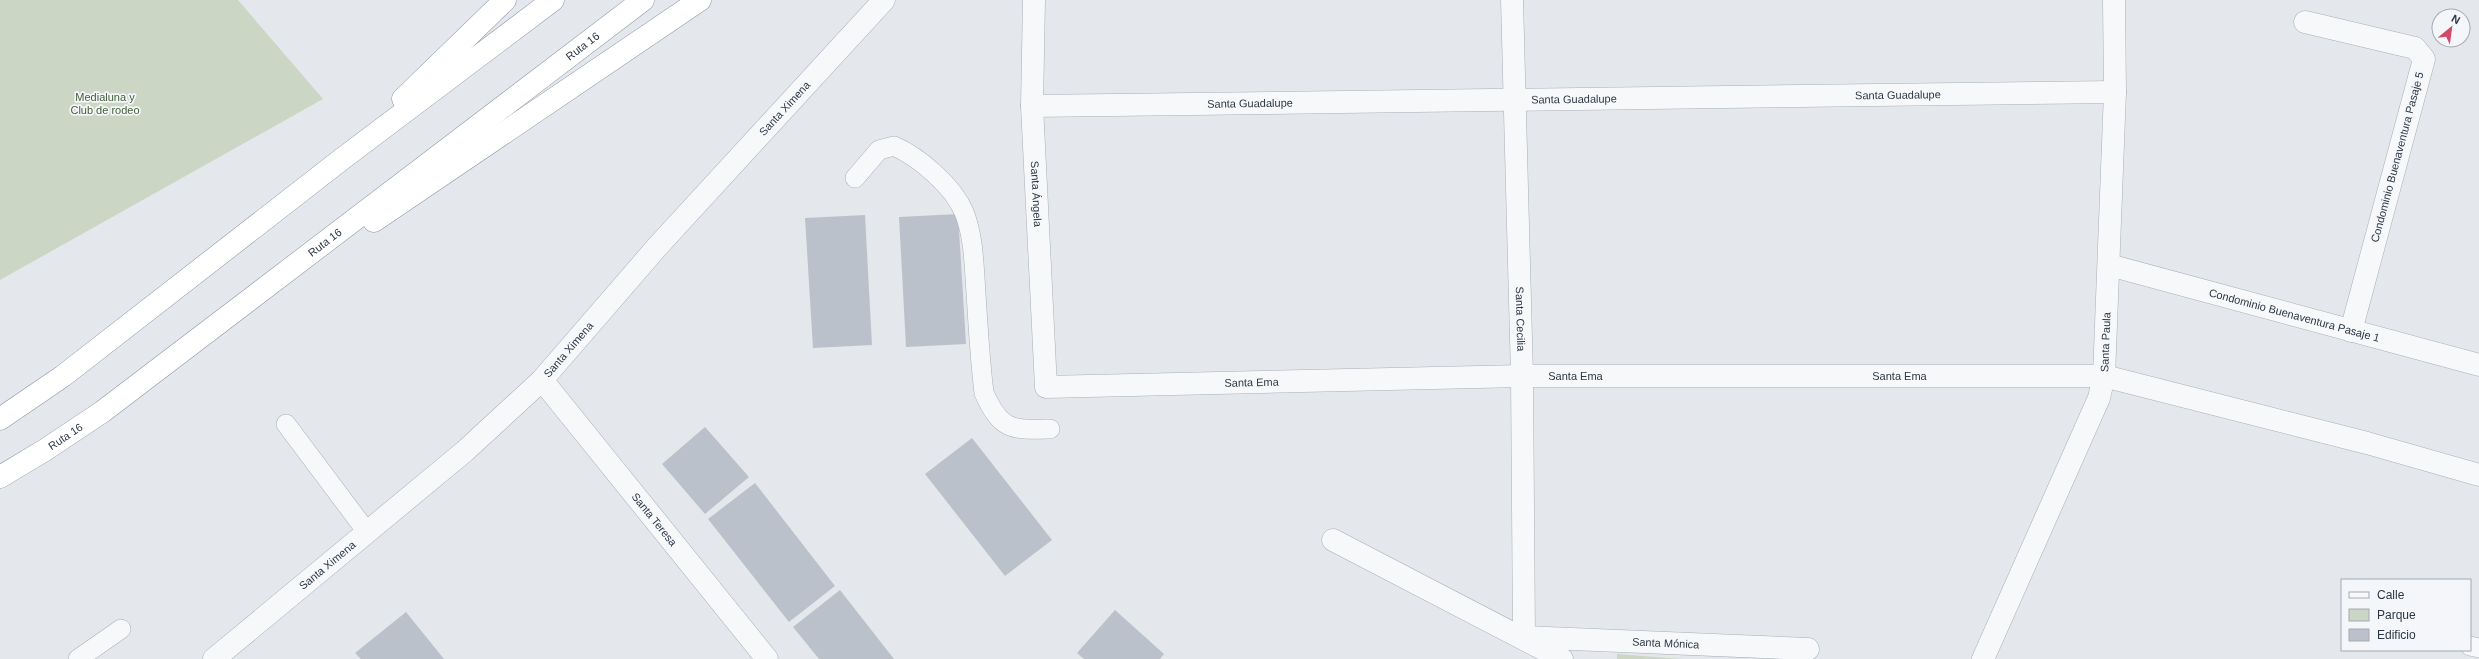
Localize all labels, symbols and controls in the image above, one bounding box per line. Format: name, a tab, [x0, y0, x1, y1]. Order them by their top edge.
north arrow	[2431, 8, 2471, 48]
text: N	[2449, 12, 2462, 26]
street label: Ruta 16	[564, 30, 602, 63]
street label: Condominio Buenaventura Pasaje 5	[2368, 70, 2426, 244]
street label: Santa Ximena	[757, 78, 813, 138]
street label: Santa Guadalupe	[1855, 88, 1941, 101]
park label: Medialuna y Club de rodeo	[70, 91, 140, 116]
street label: Santa Guadalupe	[1531, 92, 1617, 106]
street label: Santa Guadalupe	[1207, 97, 1293, 110]
street label: Santa Ángela	[1029, 161, 1044, 228]
street label: Ruta 16	[306, 226, 344, 259]
street label: Santa Cecilia	[1514, 286, 1527, 352]
street label: Condominio Buenaventura Pasaje 1	[2208, 286, 2381, 344]
street label: Santa Paula	[2098, 311, 2112, 372]
street label: Santa Ximena	[541, 319, 596, 380]
street label: Santa Ema	[1548, 370, 1604, 382]
street label: Santa Ema	[1872, 370, 1928, 382]
street label: Santa Ema	[1224, 376, 1280, 389]
street label: Ruta 16	[46, 421, 85, 452]
street label: Santa Teresa	[629, 490, 680, 549]
street label: Santa Ximena	[297, 538, 358, 592]
legend	[2341, 579, 2471, 651]
text: Calle	[2377, 588, 2405, 602]
text: Parque	[2377, 608, 2416, 622]
text: Edificio	[2377, 628, 2416, 642]
street label: Santa Mónica	[1632, 636, 1701, 650]

